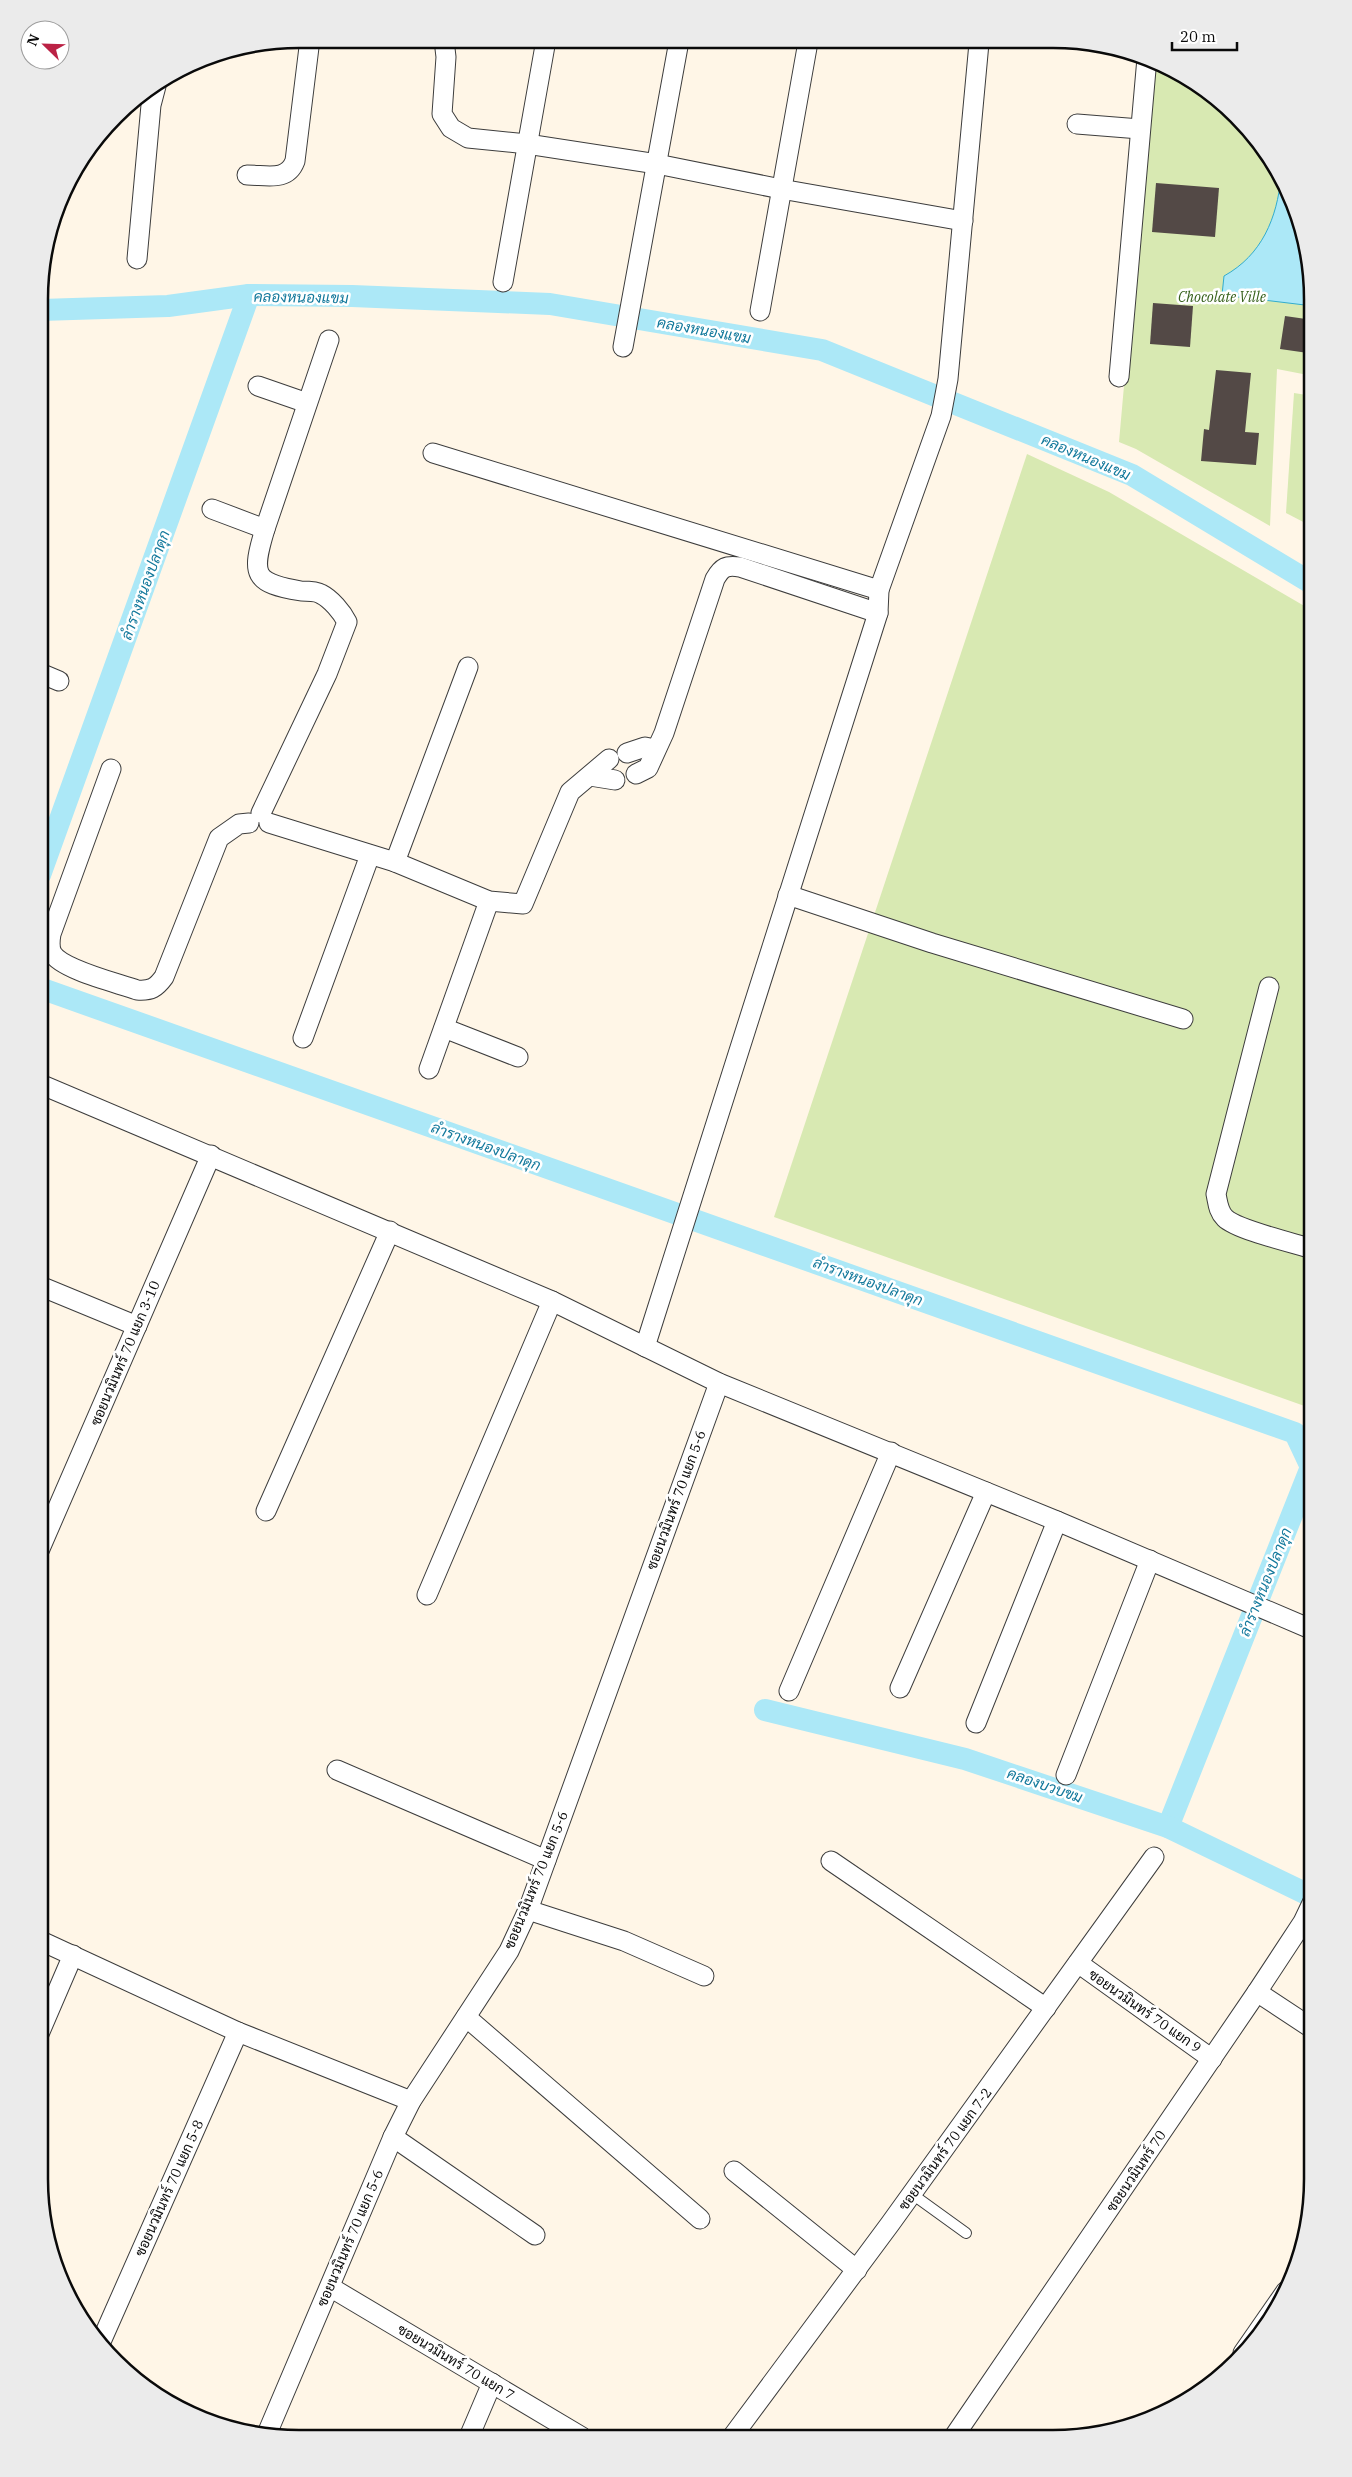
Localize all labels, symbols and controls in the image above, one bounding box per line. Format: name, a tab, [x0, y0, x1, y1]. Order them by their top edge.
north arrow	[20, 20, 70, 70]
scale bar	[1172, 20, 1237, 52]
text: 20 m	[1180, 27, 1216, 46]
text: N	[23, 31, 43, 49]
water label: คลองหนองแขม	[253, 287, 349, 307]
park label: Chocolate Ville	[1178, 288, 1267, 306]
water label: คลองหนองแขม	[656, 312, 752, 348]
water label: คลองหนองแขม	[1039, 430, 1133, 484]
water label: ลำรางหนองปลาดุก	[116, 528, 176, 643]
water label: ลำรางหนองปลาดุก	[428, 1117, 543, 1177]
water label: ลำรางหนองปลาดุก	[810, 1252, 925, 1312]
street label: ซอยนวมินทร์ 70 แยก 3-10	[86, 1278, 164, 1428]
street label: ซอยนวมินทร์ 70 แยก 5-6	[642, 1428, 710, 1572]
water label: ลำรางหนองปลาดุก	[1235, 1525, 1297, 1640]
water label: คลองบวบขม	[1005, 1763, 1085, 1807]
street label: ซอยนวมินทร์ 70 แยก 5-6	[500, 1808, 572, 1952]
street label: ซอยนวมินทร์ 70 แยก 9	[1085, 1965, 1205, 2057]
street label: ซอยนวมินทร์ 70 แยก 7-2	[894, 2084, 996, 2214]
street label: ซอยนวมินทร์ 70 แยก 5-8	[131, 2117, 207, 2259]
street label: ซอยนวมินทร์ 70	[1102, 2127, 1170, 2215]
street label: ซอยนวมินทร์ 70 แยก 5-6	[313, 2167, 387, 2309]
street label: ซอยนวมินทร์ 70 แยก 7	[394, 2320, 518, 2404]

